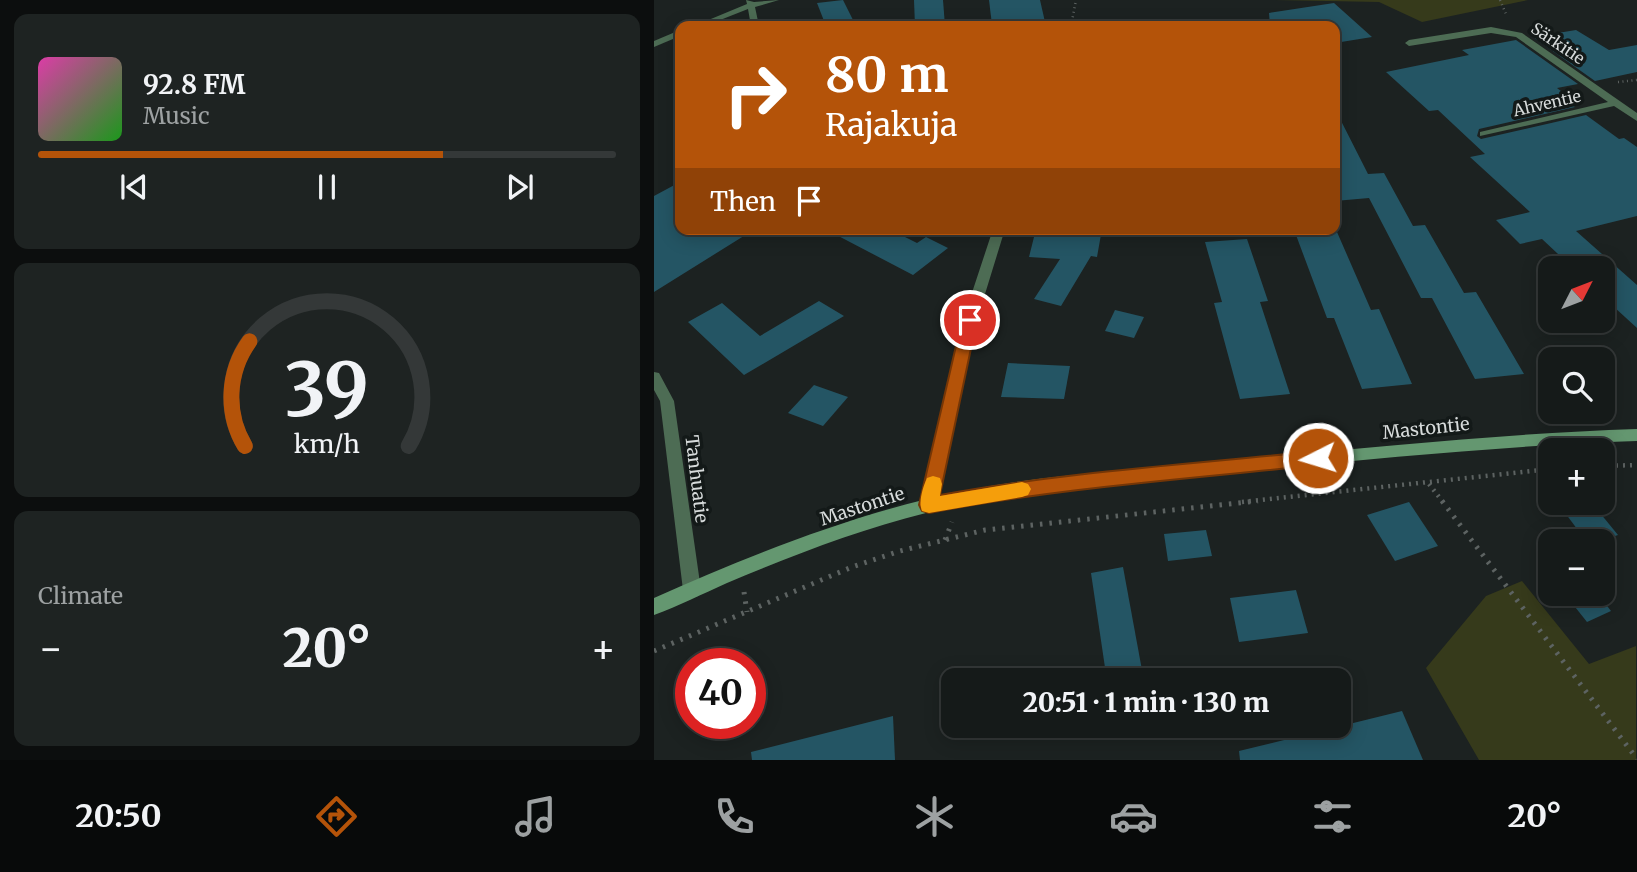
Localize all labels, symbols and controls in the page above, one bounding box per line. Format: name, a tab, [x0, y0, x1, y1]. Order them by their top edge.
street label: Särkitie	[1527, 18, 1589, 68]
text: 80 m	[825, 44, 948, 105]
icon: right	[710, 49, 801, 140]
text: 92.8 FM	[143, 68, 246, 101]
street label: Ahventie	[1510, 85, 1583, 121]
text: Music	[143, 101, 210, 130]
text: Rajakuja	[825, 105, 957, 145]
icon: previous	[115, 168, 153, 206]
icon: pause	[308, 168, 346, 206]
icon: next	[501, 168, 539, 206]
icon: arrive	[790, 182, 828, 220]
text: Then	[710, 185, 776, 218]
north arrow	[1538, 256, 1615, 332]
map controls	[1538, 256, 1615, 606]
pin	[940, 290, 1000, 350]
icon: arrive	[951, 301, 989, 339]
text: 39	[285, 344, 369, 436]
button: search	[1538, 347, 1615, 424]
street label: Mastontie	[1381, 412, 1471, 444]
position arrow	[1281, 421, 1355, 495]
text: km/h	[294, 428, 360, 460]
street label: Tanhuatie	[680, 434, 714, 524]
button: +	[1538, 438, 1615, 515]
street label: Mastontie	[817, 482, 907, 530]
button: −	[1538, 529, 1615, 606]
text: Climate	[38, 581, 123, 610]
text: 20°	[283, 616, 371, 681]
text: −	[38, 625, 63, 672]
text: +	[591, 625, 616, 672]
speed limit sign: 40	[675, 648, 766, 739]
text: 20:51 · 1 min · 130 m	[1023, 686, 1269, 719]
icon: directions	[312, 792, 361, 841]
icon: music	[511, 792, 560, 841]
icon: phone	[710, 792, 759, 841]
icon: climate	[910, 792, 959, 841]
icon: car	[1109, 792, 1158, 841]
icon: filters	[1308, 792, 1357, 841]
text: 20:50	[75, 796, 162, 836]
text: 20°	[1508, 796, 1562, 836]

